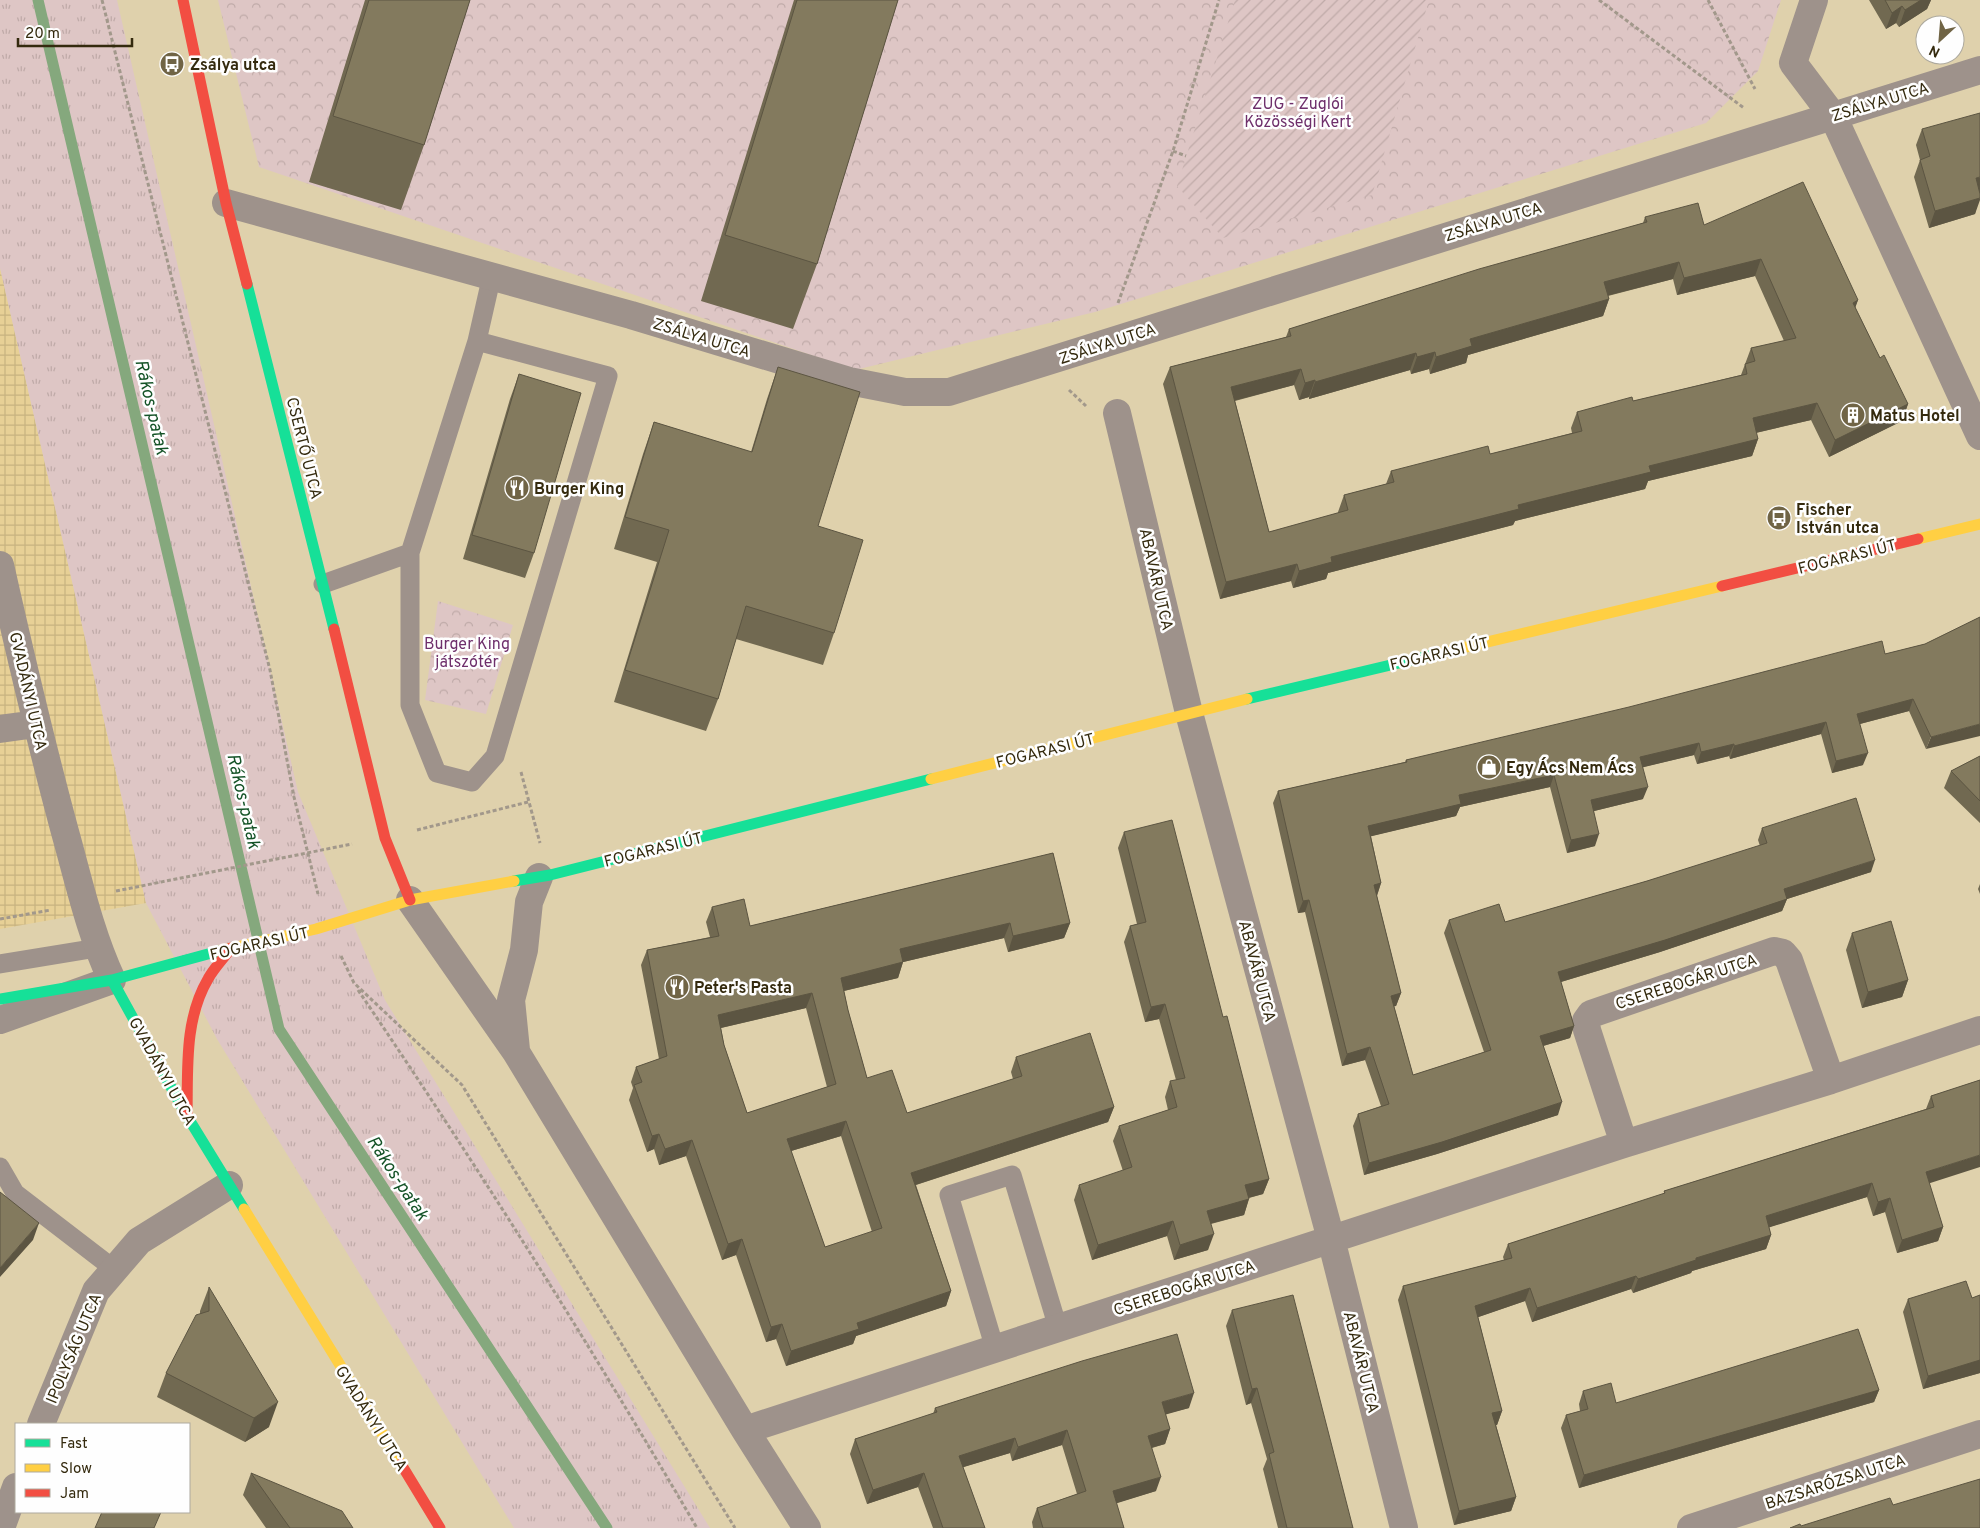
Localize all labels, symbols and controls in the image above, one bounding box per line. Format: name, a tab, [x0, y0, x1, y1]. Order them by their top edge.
scale bar	[18, 15, 131, 47]
north arrow	[1915, 15, 1965, 65]
text: 20 m	[25, 25, 60, 44]
text: N	[1927, 40, 1943, 60]
bus stop icon: Zsálya utca	[159, 51, 185, 77]
place label: Zsálya utca	[190, 56, 276, 76]
street label: ZSÁLYA UTCA	[1829, 77, 1932, 127]
park label: ZUG - Zuglói Közösségi Kert	[1244, 95, 1352, 133]
street label: ZSÁLYA UTCA	[1442, 197, 1545, 247]
street label: ZSÁLYA UTCA	[650, 313, 753, 363]
street label: ZSÁLYA UTCA	[1056, 318, 1159, 370]
water label: Rákos-patak	[128, 357, 173, 458]
street label: CSERTŐ UTCA	[281, 395, 327, 502]
building icon: Matus Hotel	[1840, 402, 1866, 428]
place label: Matus Hotel	[1870, 407, 1960, 427]
restaurant icon: Burger King	[504, 475, 530, 501]
place label: Burger King	[534, 480, 624, 500]
place label: Fischer István utca	[1796, 501, 1879, 539]
bus stop icon: Fischer István utca	[1766, 505, 1792, 531]
street label: ABAVÁR UTCA	[1134, 526, 1179, 633]
street label: FOGARASI ÚT	[1796, 534, 1899, 580]
street label: GVADÁNYI UTCA	[4, 630, 52, 753]
street label: FOGARASI ÚT	[1388, 632, 1491, 676]
park label: Burger King játszótér	[424, 635, 510, 673]
street label: FOGARASI ÚT	[994, 728, 1097, 774]
water label: Rákos-patak	[220, 751, 265, 852]
shop icon: Egy Ács Nem Ács	[1476, 754, 1502, 780]
place label: Egy Ács Nem Ács	[1506, 757, 1635, 779]
street label: FOGARASI ÚT	[602, 827, 705, 873]
street label: ABAVÁR UTCA	[1233, 918, 1281, 1025]
street label: FOGARASI ÚT	[208, 922, 311, 966]
street label: CSEREBOGÁR UTCA	[1613, 949, 1760, 1015]
restaurant icon: Peter's Pasta	[664, 974, 690, 1000]
place label: Peter's Pasta	[694, 979, 792, 999]
street label: GVADÁNYI UTCA	[123, 1013, 201, 1130]
water label: Rákos-patak	[361, 1132, 433, 1227]
street label: CSEREBOGÁR UTCA	[1111, 1255, 1258, 1321]
street label: IPOLYSÁG UTCA	[41, 1290, 107, 1407]
street label: ABAVÁR UTCA	[1338, 1309, 1384, 1416]
street label: GVADÁNYI UTCA	[330, 1361, 413, 1476]
legend	[15, 1423, 190, 1513]
text: Fast	[60, 1435, 88, 1454]
street label: BAZSARÓZSA UTCA	[1762, 1449, 1908, 1515]
text: Slow	[60, 1460, 92, 1479]
text: Jam	[60, 1485, 89, 1504]

